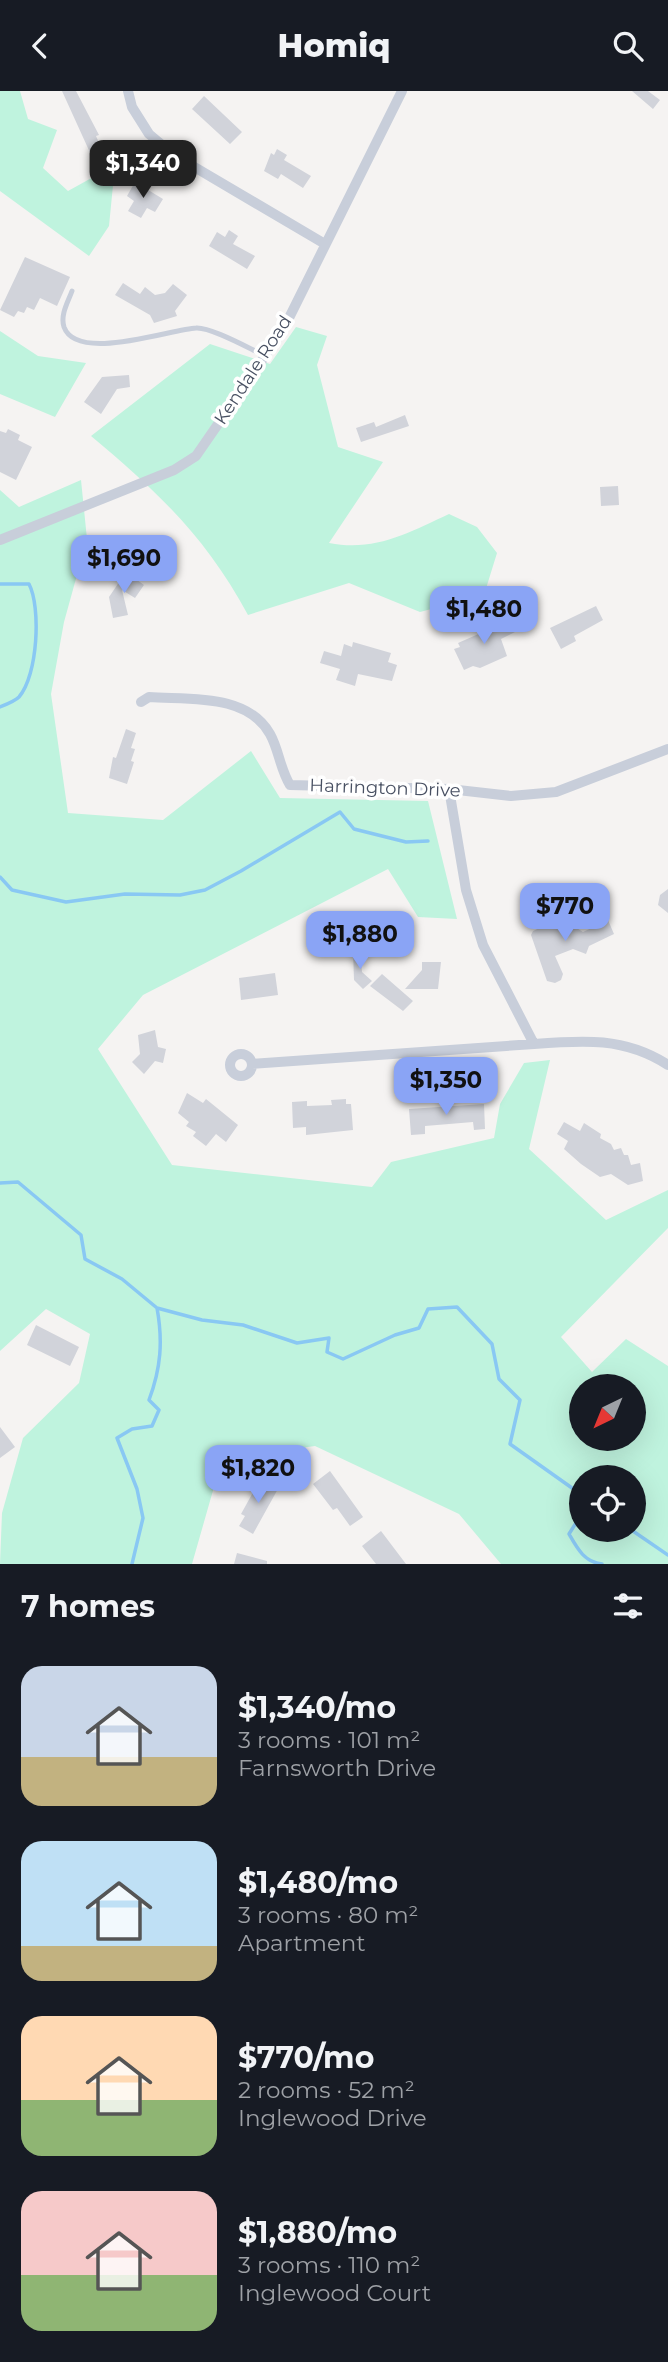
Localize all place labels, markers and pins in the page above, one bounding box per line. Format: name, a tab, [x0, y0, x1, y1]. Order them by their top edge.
pin: $1,340	[86, 141, 200, 200]
pin: $1,690	[67, 535, 181, 595]
pin: $1,480	[427, 587, 541, 646]
pin: $770	[524, 883, 606, 943]
pin: $1,880	[303, 911, 417, 971]
pin: $1,350	[389, 1058, 503, 1117]
pin: $1,820	[201, 1445, 315, 1505]

